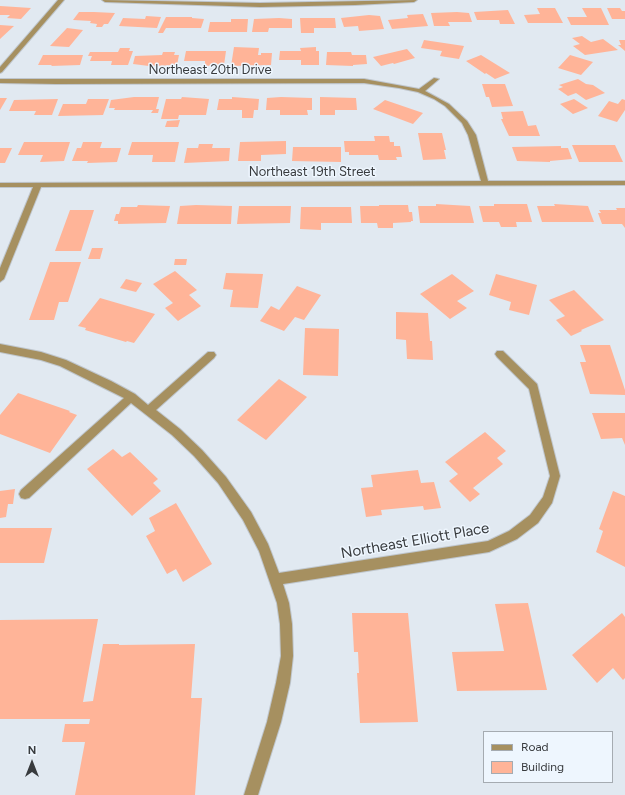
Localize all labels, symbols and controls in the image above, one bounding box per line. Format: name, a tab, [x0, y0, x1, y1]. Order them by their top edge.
street label: Northeast 20th Drive	[148, 62, 272, 78]
street label: Northeast 19th Street	[249, 164, 375, 180]
street label: Northeast Elliott Place	[339, 519, 491, 563]
legend	[483, 731, 613, 783]
text: Road	[521, 740, 549, 754]
north arrow	[12, 743, 52, 783]
text: N	[28, 744, 36, 757]
text: Building	[521, 760, 564, 774]

